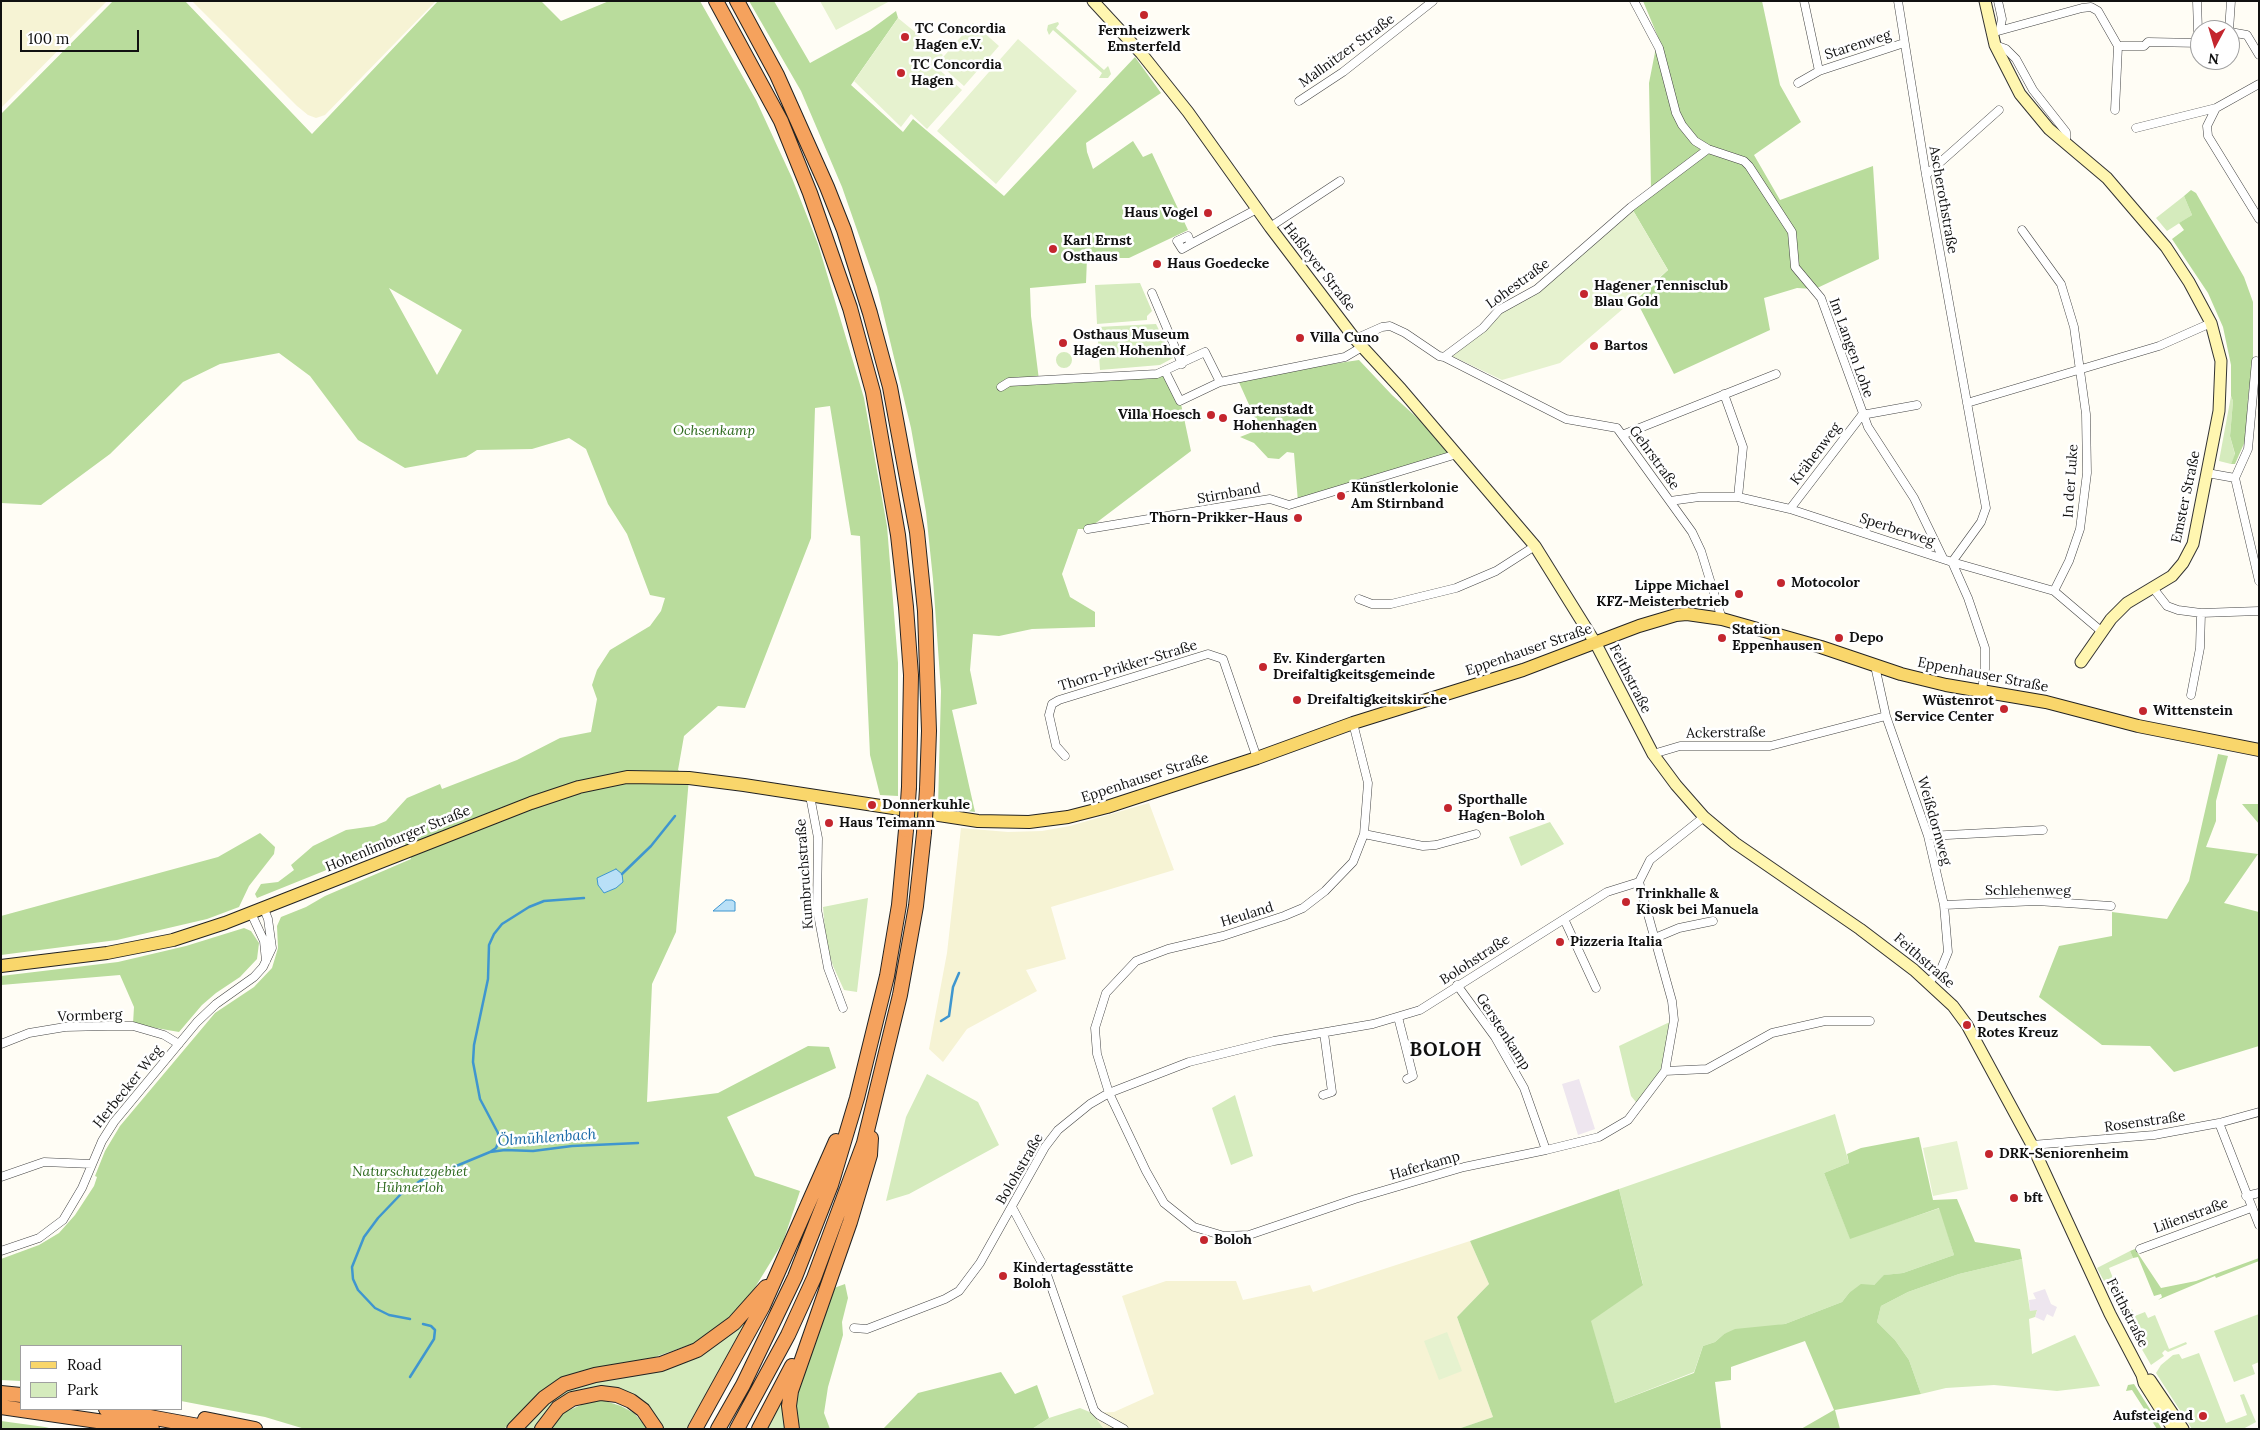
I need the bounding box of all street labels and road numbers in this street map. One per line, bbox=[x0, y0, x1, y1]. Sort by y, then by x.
street label: Mallnitzer Straße bbox=[1296, 11, 1398, 91]
street label: Starenweg bbox=[1823, 26, 1893, 64]
street label: Ascherothstraße bbox=[1925, 145, 1961, 255]
street label: Haßleyer Straße bbox=[1279, 220, 1359, 314]
street label: Lohestraße bbox=[1483, 255, 1553, 313]
street label: Im Langen Lohe bbox=[1825, 296, 1877, 400]
street label: Krähenweg bbox=[1787, 420, 1845, 488]
street label: Gehrstraße bbox=[1625, 423, 1683, 493]
street label: In der Luke bbox=[2060, 444, 2082, 518]
street label: Emster Straße bbox=[2168, 449, 2204, 545]
street label: Stirnband bbox=[1196, 480, 1262, 508]
street label: Sperberweg bbox=[1857, 510, 1937, 550]
street label: Eppenhauser Straße bbox=[1464, 620, 1594, 680]
street label: Thorn-Prikker-Straße bbox=[1057, 637, 1199, 695]
street label: Feithstraße bbox=[1605, 642, 1655, 716]
street label: Eppenhauser Straße bbox=[1916, 654, 2050, 696]
street label: Ackerstraße bbox=[1686, 724, 1766, 742]
street label: Eppenhauser Straße bbox=[1079, 750, 1211, 806]
street label: Weißdornweg bbox=[1913, 775, 1955, 867]
street label: Hohenlimburger Straße bbox=[323, 802, 473, 876]
street label: Kumbruchstraße bbox=[793, 818, 817, 930]
street label: Schlehenweg bbox=[1985, 883, 2071, 899]
street label: Heuland bbox=[1219, 899, 1275, 931]
street label: Feithstraße bbox=[1890, 930, 1958, 992]
street label: Bolohstraße bbox=[1437, 931, 1513, 989]
street label: Gerstenkamp bbox=[1472, 991, 1534, 1073]
street label: Vormberg bbox=[57, 1006, 123, 1026]
street label: Herbecker Weg bbox=[90, 1043, 166, 1131]
street label: Rosenstraße bbox=[2103, 1108, 2187, 1136]
street label: Bolohstraße bbox=[993, 1130, 1047, 1208]
street label: Haferkamp bbox=[1388, 1148, 1462, 1184]
street label: Lilienstraße bbox=[2151, 1195, 2231, 1237]
street label: Feithstraße bbox=[2102, 1276, 2152, 1350]

